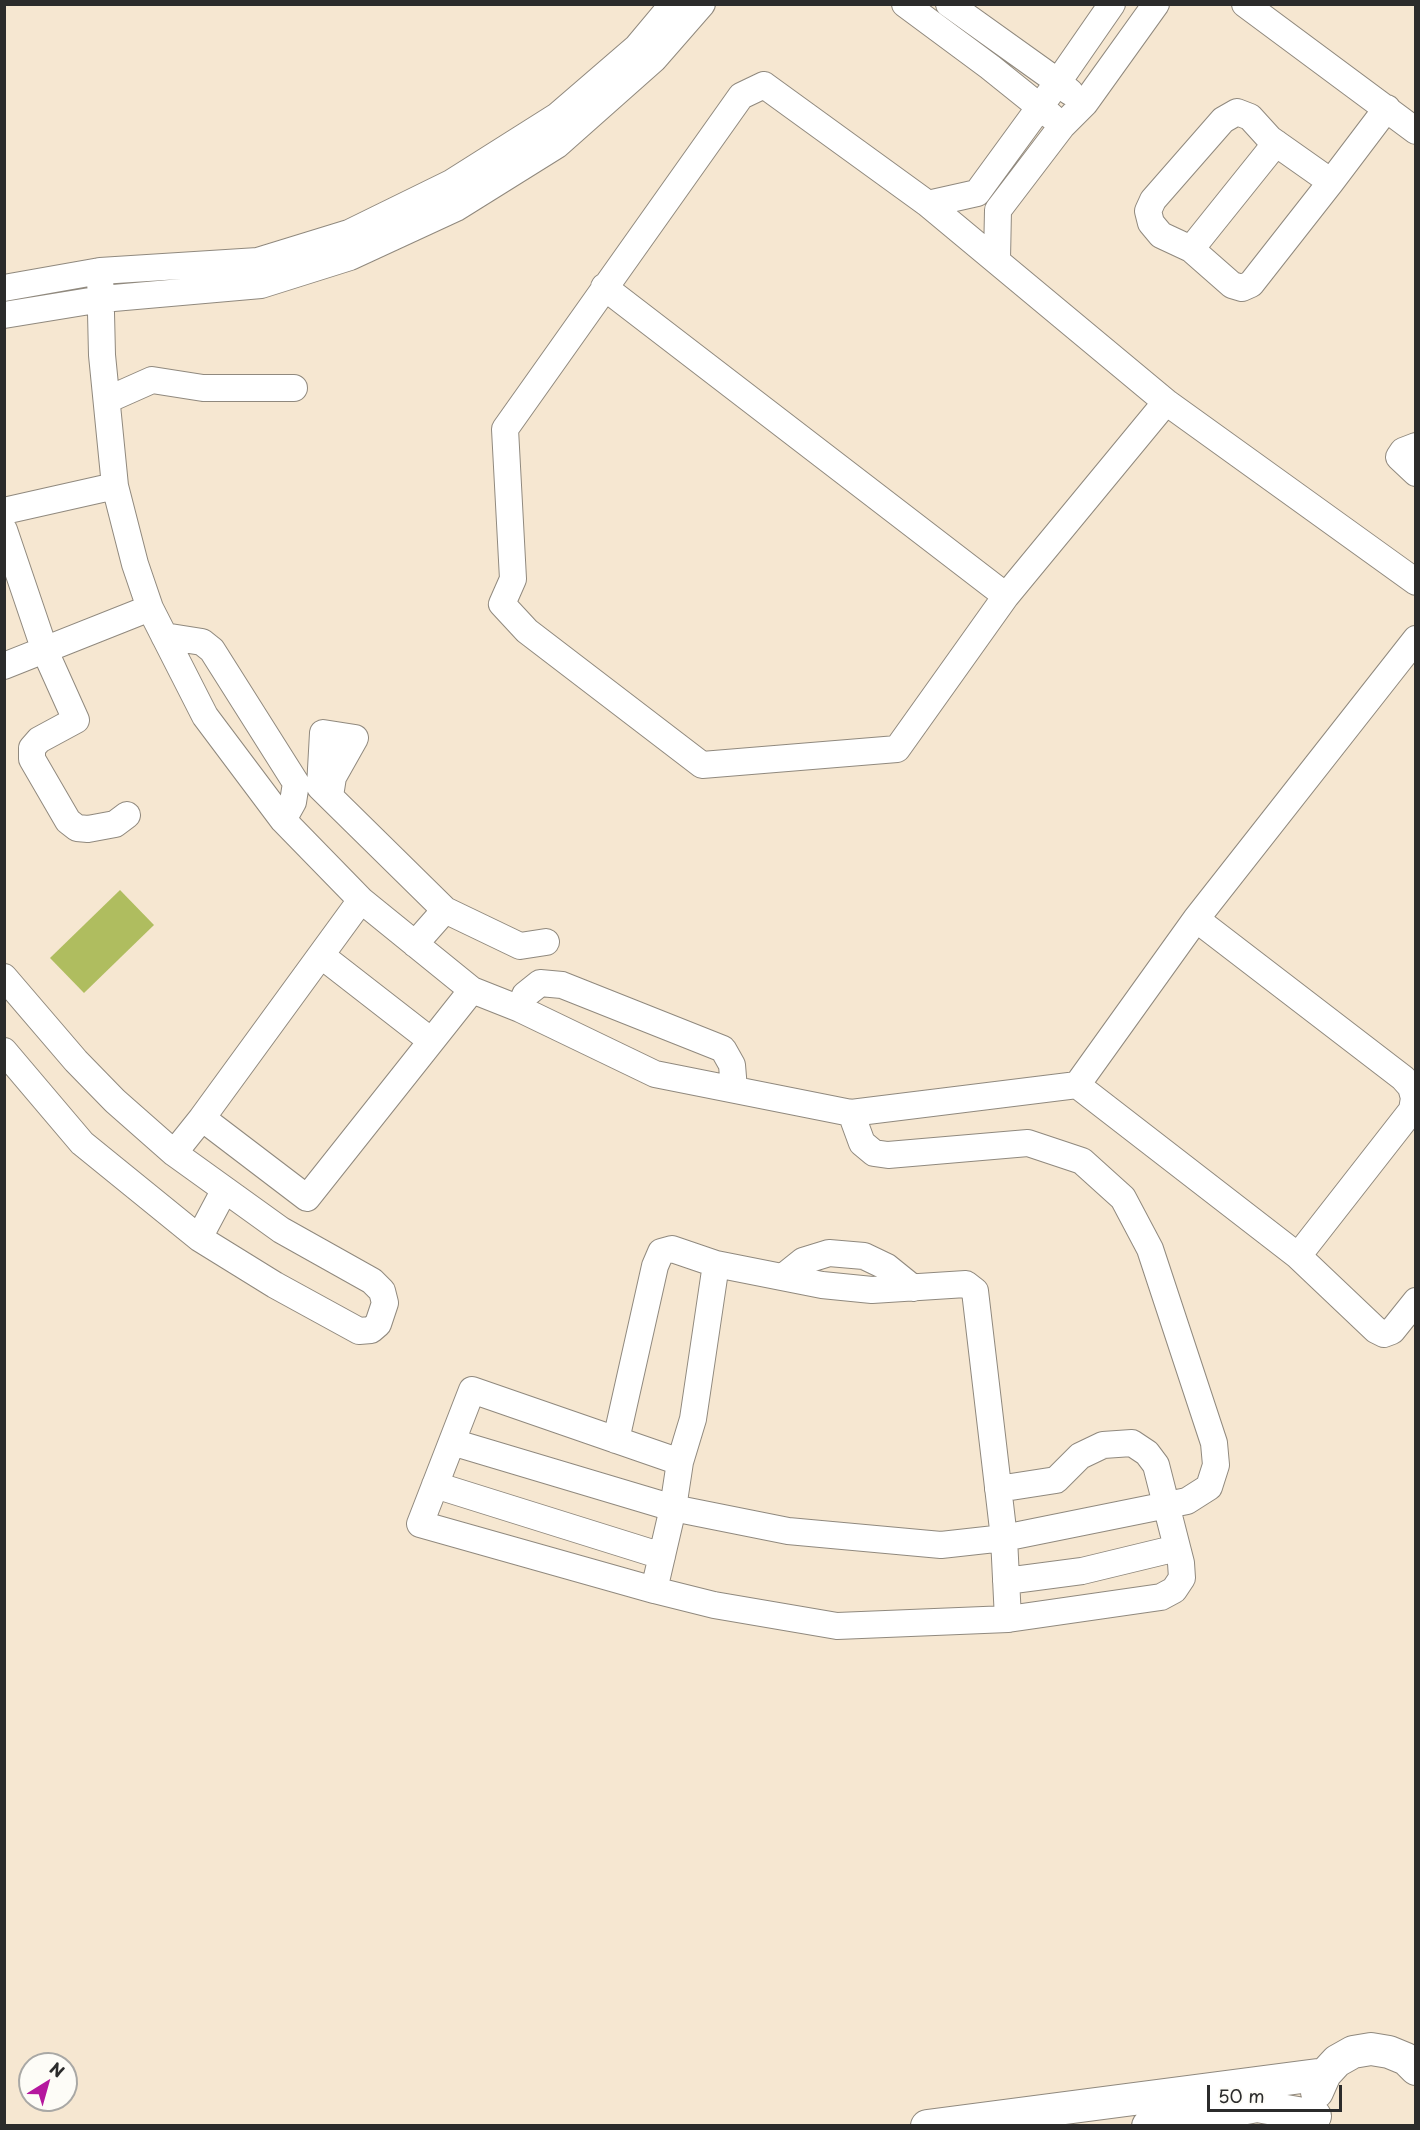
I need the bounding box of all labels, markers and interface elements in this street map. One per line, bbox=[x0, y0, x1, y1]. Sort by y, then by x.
north arrow bbox=[18, 2052, 78, 2112]
text: N bbox=[45, 2056, 70, 2083]
scale bar bbox=[1210, 2073, 1345, 2111]
text: 50 m bbox=[1218, 2082, 1265, 2109]

